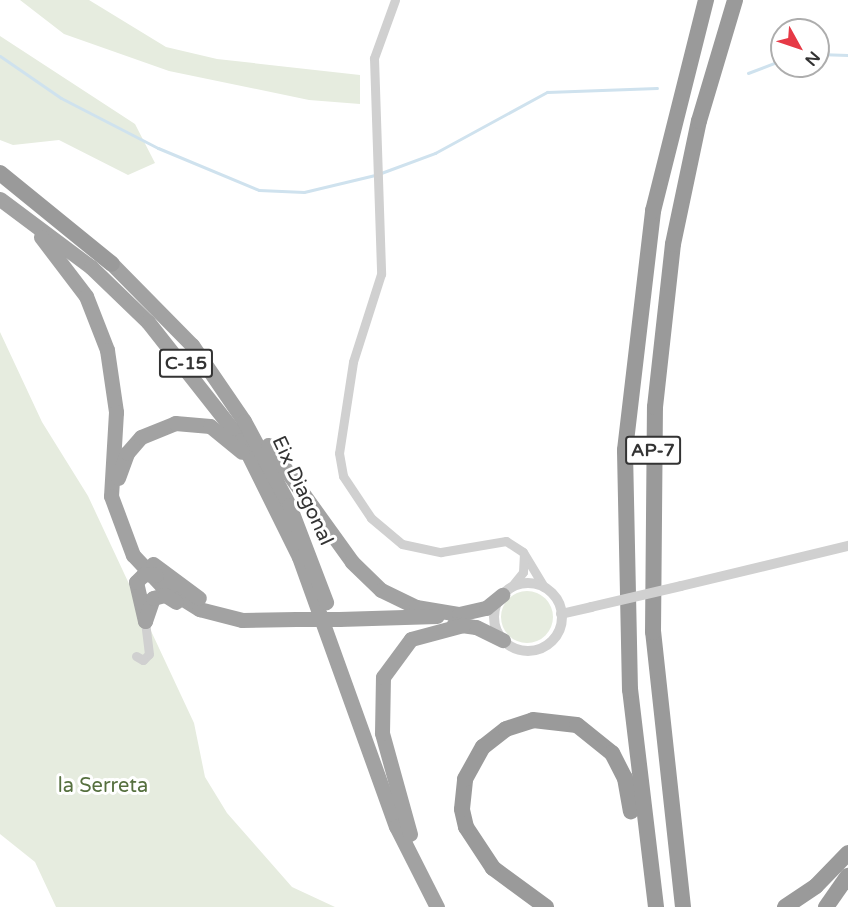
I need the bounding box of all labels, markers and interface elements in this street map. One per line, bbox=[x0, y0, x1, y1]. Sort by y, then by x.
north arrow bbox=[770, 18, 830, 78]
text: N bbox=[800, 47, 824, 70]
road number: C-15 bbox=[158, 348, 214, 378]
street label: Eix Diagonal bbox=[266, 432, 338, 550]
road number: AP-7 bbox=[624, 435, 682, 465]
park label: la Serreta bbox=[58, 774, 148, 798]

